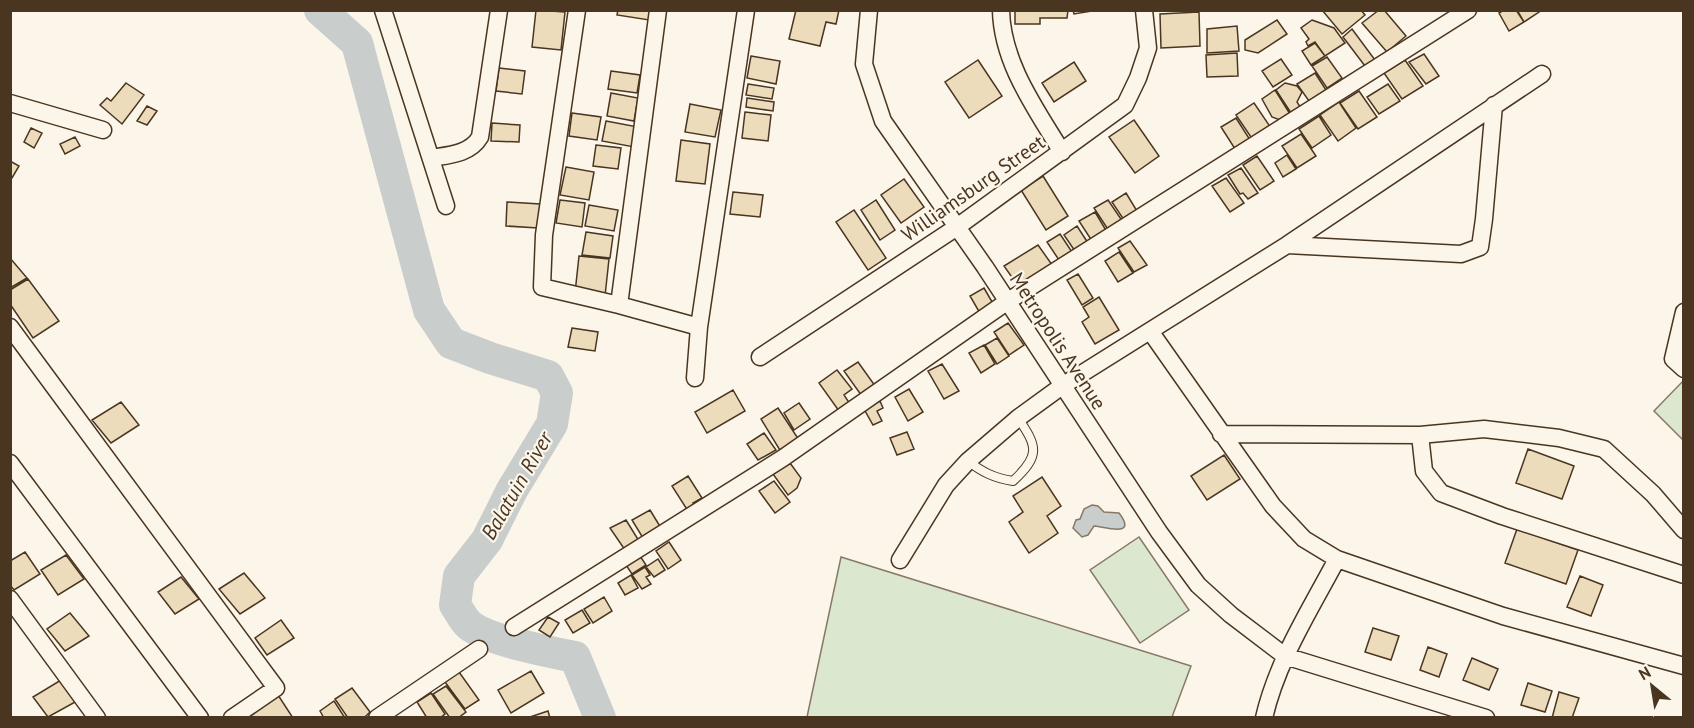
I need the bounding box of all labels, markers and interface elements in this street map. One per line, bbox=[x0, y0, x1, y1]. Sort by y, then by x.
street label: Williamsburg Street bbox=[896, 129, 1050, 247]
street label: Metropolis Avenue bbox=[1004, 267, 1112, 415]
water label: Balatuin River bbox=[475, 425, 559, 544]
north arrow bbox=[1622, 656, 1682, 716]
text: N bbox=[1635, 662, 1654, 684]

